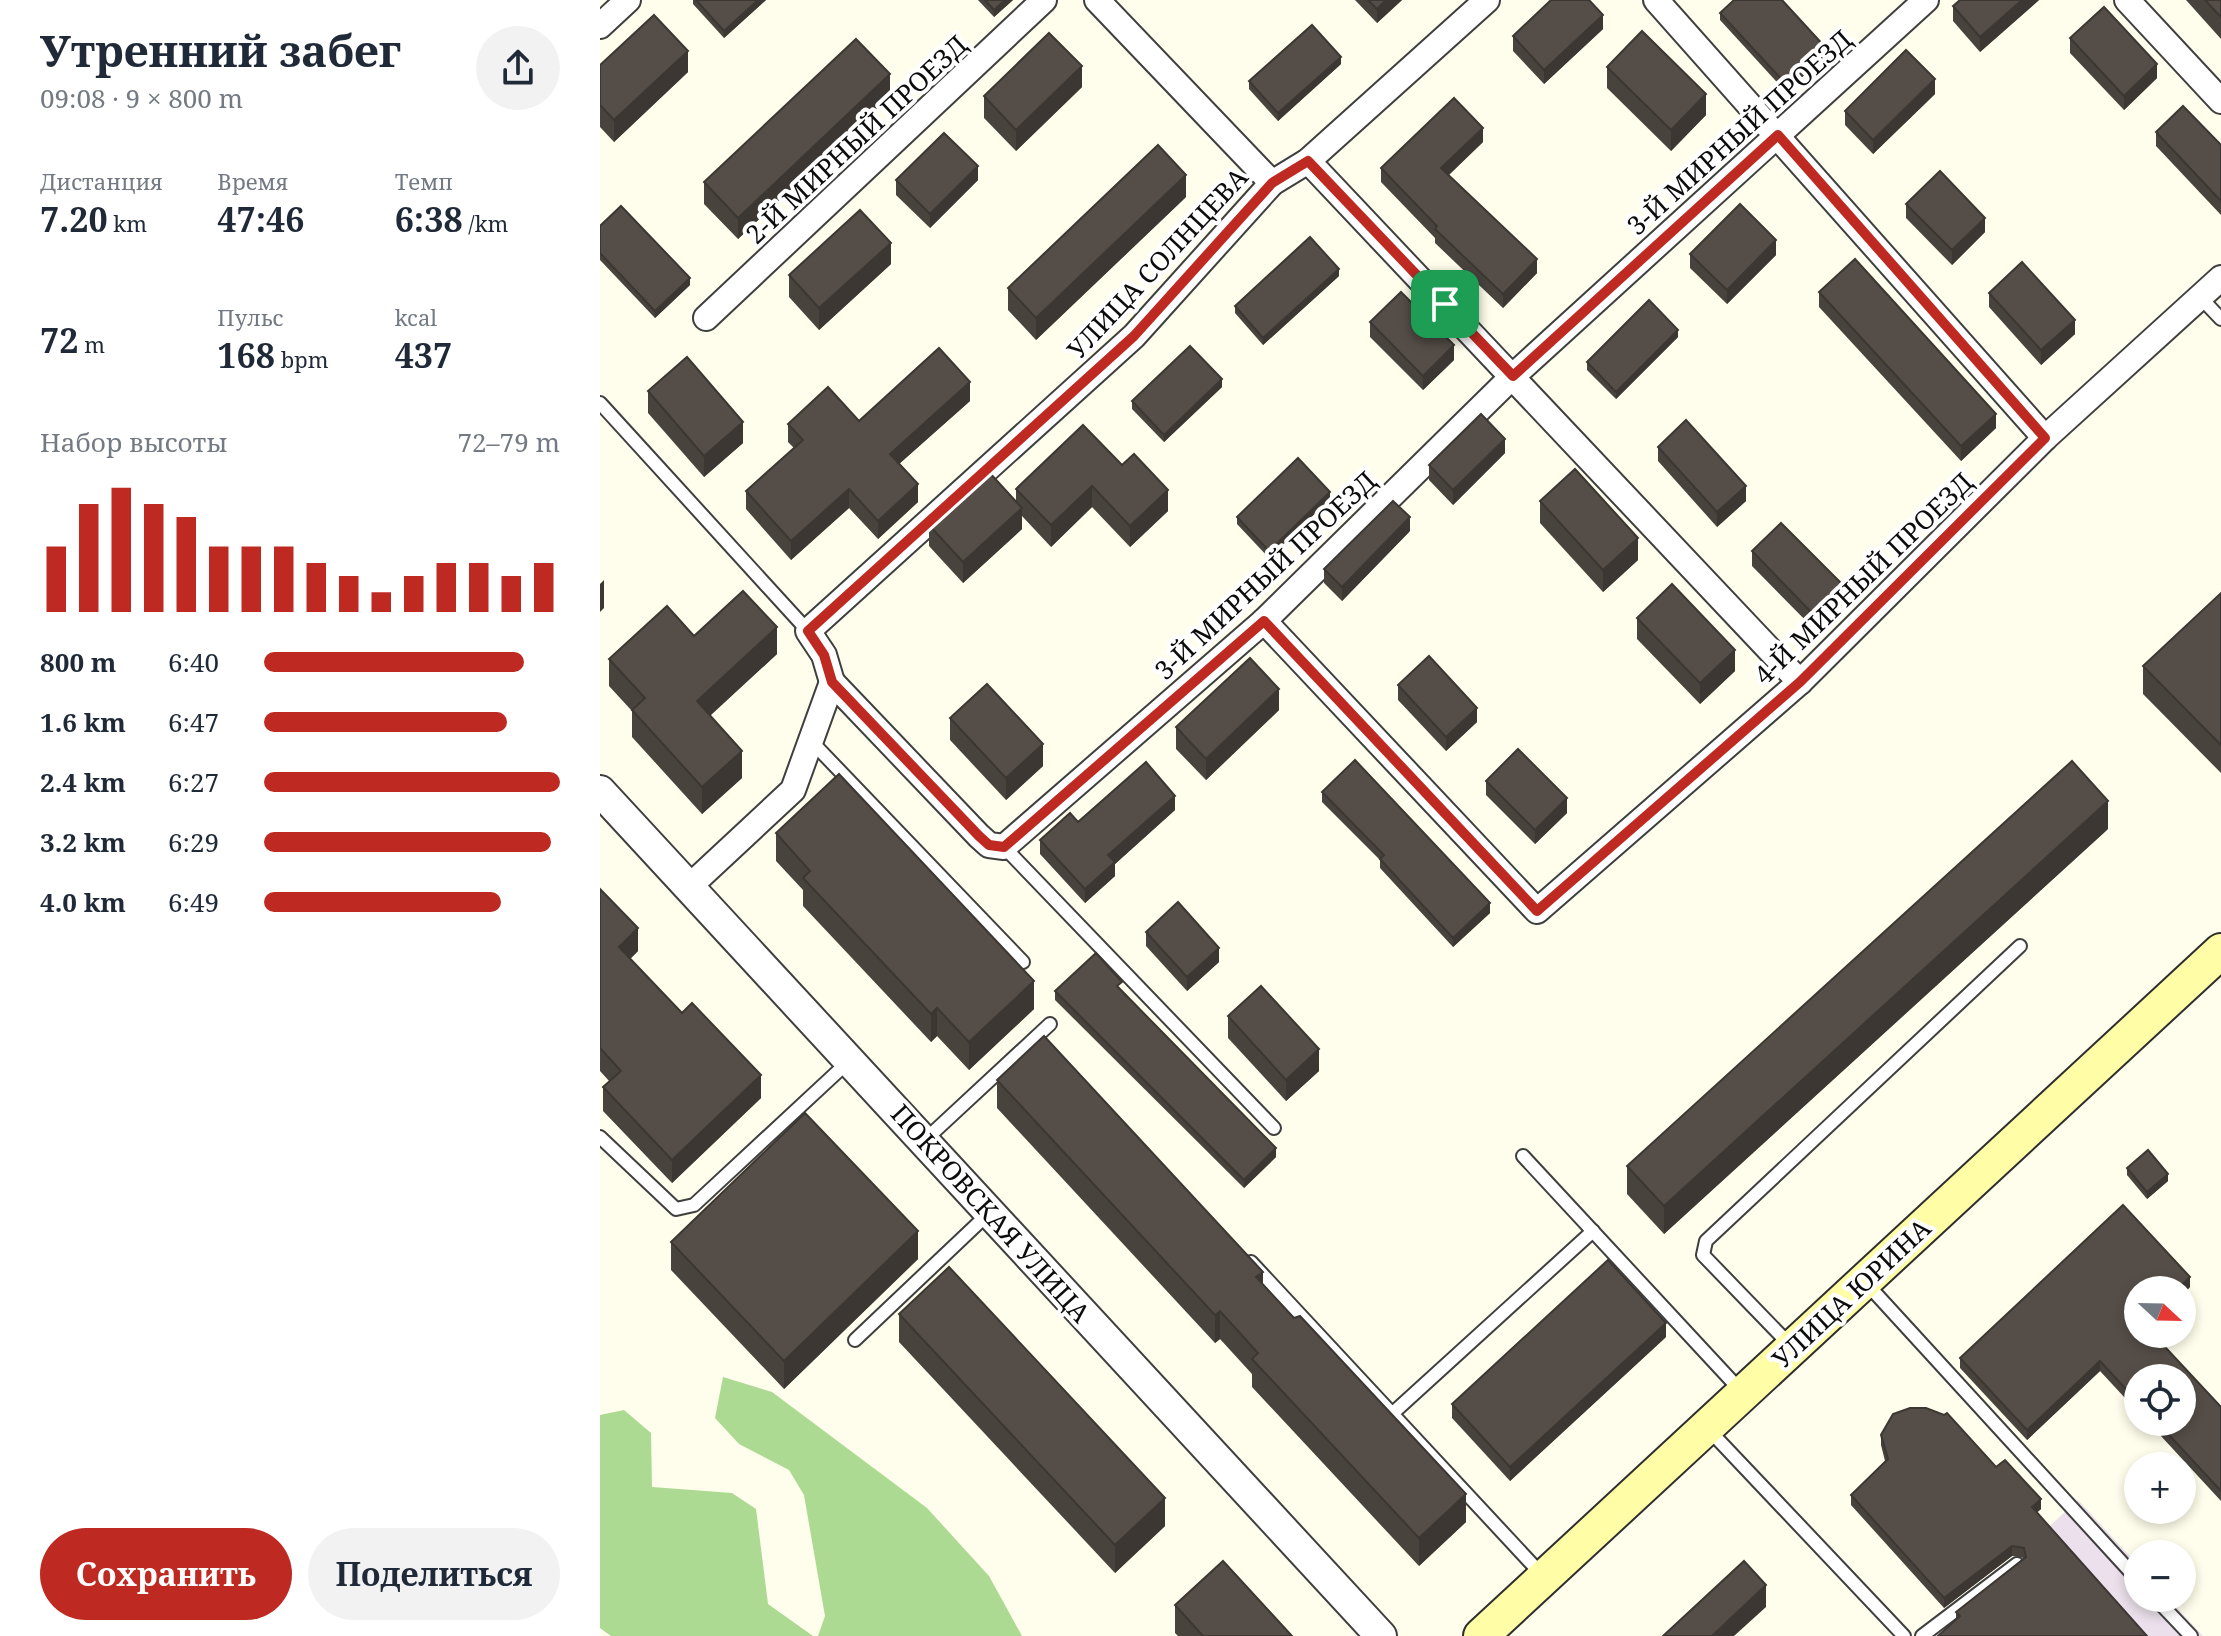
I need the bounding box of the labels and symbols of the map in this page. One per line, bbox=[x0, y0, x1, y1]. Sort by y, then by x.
street label: 3-Й МИРНЫЙ ПРОЕЗД bbox=[1619, 21, 1859, 243]
street label: 2-Й МИРНЫЙ ПРОЕЗД bbox=[737, 27, 975, 251]
street label: УЛИЦА СОЛНЦЕВА bbox=[1059, 159, 1256, 367]
pin bbox=[1411, 270, 1479, 338]
street label: 3-Й МИРНЫЙ ПРОЕЗД bbox=[1146, 463, 1384, 687]
street label: 4-Й МИРНЫЙ ПРОЕЗД bbox=[1746, 464, 1980, 692]
street label: ПОКРОВСКАЯ УЛИЦА bbox=[883, 1096, 1099, 1330]
street label: УЛИЦА ЮРИНА bbox=[1764, 1210, 1939, 1376]
north arrow bbox=[2124, 1276, 2196, 1348]

